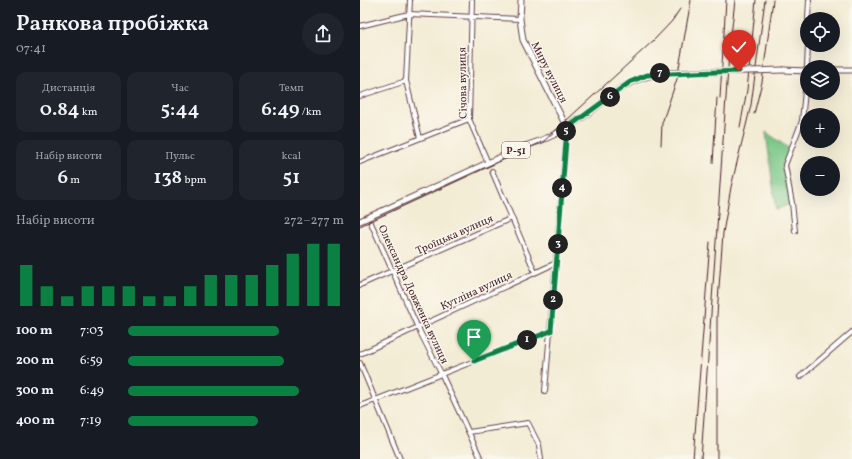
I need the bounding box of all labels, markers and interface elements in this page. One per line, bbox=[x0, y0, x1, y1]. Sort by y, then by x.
text: Ранкова пробіжка bbox=[16, 9, 209, 40]
map controls bbox=[800, 12, 840, 196]
button: locate bbox=[800, 12, 840, 52]
button: share bbox=[302, 13, 344, 55]
pin bbox=[722, 30, 756, 71]
icon: check bbox=[728, 36, 750, 58]
street label: Миру вулиця bbox=[527, 39, 571, 106]
text: 07:41 bbox=[16, 40, 46, 58]
street label: Січова вулиця bbox=[455, 47, 472, 119]
button: layers bbox=[800, 60, 840, 100]
pin: 7 bbox=[650, 63, 670, 83]
text: 7 bbox=[657, 65, 663, 80]
text: Дистанція bbox=[42, 81, 95, 96]
text: Час bbox=[171, 81, 189, 96]
text: Темп bbox=[279, 81, 304, 96]
pin: 6 bbox=[600, 87, 620, 107]
text: 6 bbox=[607, 89, 613, 104]
text: 0.84 bbox=[40, 96, 80, 124]
text: 5:44 bbox=[160, 96, 200, 124]
text: 6:49 bbox=[261, 96, 299, 124]
text: km bbox=[80, 105, 97, 120]
text: /km bbox=[299, 105, 321, 120]
button: + bbox=[800, 108, 840, 148]
pin: 5 bbox=[556, 121, 576, 141]
text: 5 bbox=[563, 123, 569, 138]
road number: Р-51 bbox=[502, 142, 530, 158]
text: Набір висоти bbox=[35, 149, 102, 164]
text: Пульс bbox=[165, 149, 195, 164]
text: kcal bbox=[282, 149, 301, 164]
button: − bbox=[800, 156, 840, 196]
text: 6 bbox=[57, 164, 68, 192]
text: 138 bbox=[153, 164, 182, 192]
text: 51 bbox=[283, 164, 300, 192]
text: m bbox=[68, 173, 80, 188]
text: bpm bbox=[182, 173, 207, 188]
pin: 4 bbox=[552, 178, 572, 198]
text: 4 bbox=[559, 180, 565, 195]
street label: Троїцька вулиця bbox=[414, 211, 496, 259]
text: Набір висоти bbox=[16, 212, 95, 230]
text: 272–277 m bbox=[284, 212, 344, 230]
street label: Олександра Довженка вулиця bbox=[374, 223, 452, 367]
pin: 3 bbox=[548, 234, 568, 254]
text: 3 bbox=[555, 236, 561, 251]
street label: Кутліна вулиця bbox=[438, 268, 515, 315]
pin: 2 bbox=[543, 290, 563, 310]
text: 2 bbox=[550, 292, 556, 307]
pin bbox=[457, 320, 491, 361]
text: 100 m bbox=[16, 322, 53, 340]
text: 7:03 bbox=[80, 322, 104, 340]
icon: arrive bbox=[463, 326, 485, 348]
pin: 1 bbox=[517, 330, 537, 350]
text: 1 bbox=[525, 332, 529, 347]
text: 200 m bbox=[16, 352, 54, 370]
text: 6:59 bbox=[80, 352, 102, 370]
text: 300 m bbox=[16, 382, 54, 400]
text: 6:49 bbox=[80, 382, 104, 400]
text: 400 m bbox=[16, 412, 55, 430]
text: 7:19 bbox=[80, 412, 101, 430]

